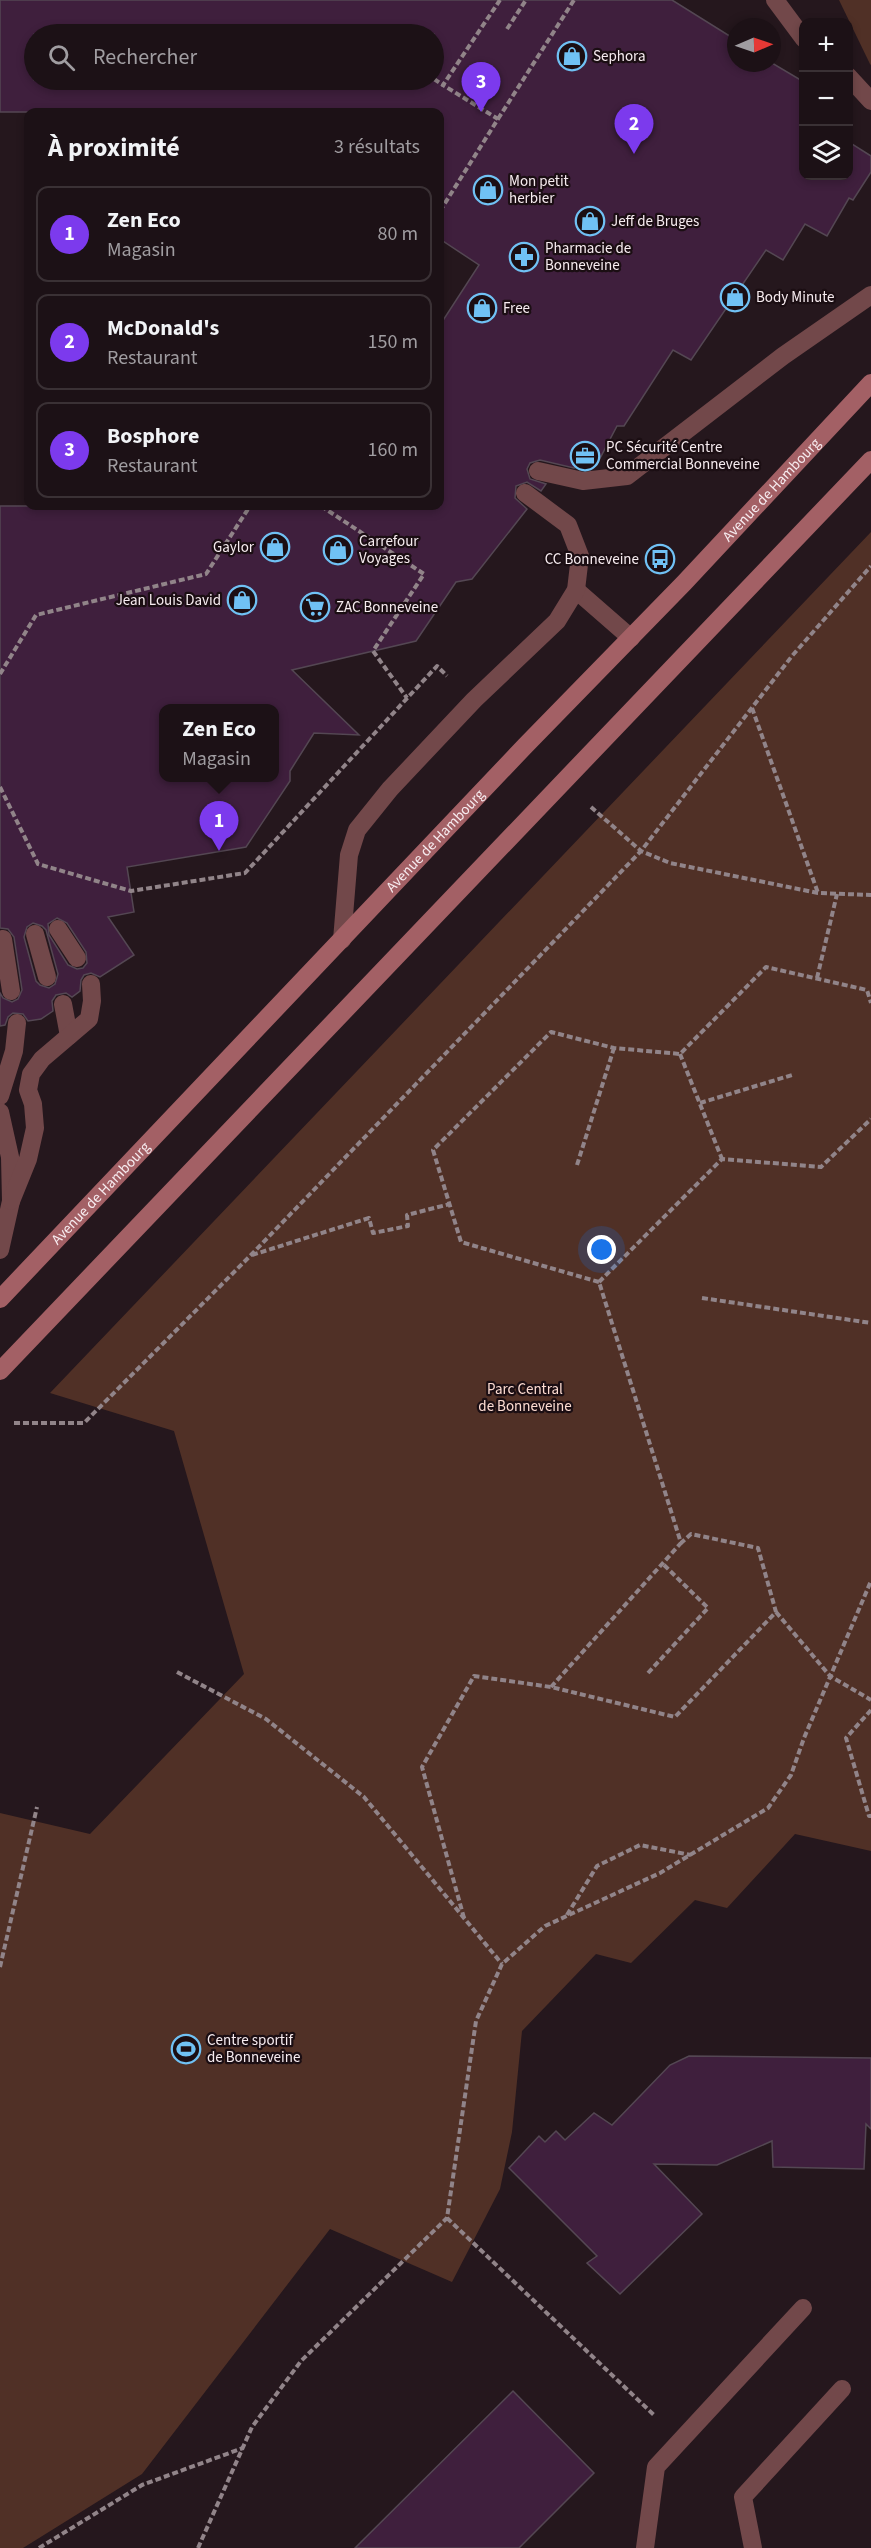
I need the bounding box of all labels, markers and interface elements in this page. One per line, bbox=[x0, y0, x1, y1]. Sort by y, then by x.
north arrow bbox=[727, 18, 781, 72]
map controls bbox=[799, 18, 853, 180]
button: + bbox=[799, 18, 853, 72]
search box bbox=[24, 24, 444, 90]
shop icon: Sephora bbox=[556, 40, 588, 72]
icon: search bbox=[45, 41, 78, 74]
text: Rechercher bbox=[93, 41, 197, 73]
place label: Sephora bbox=[593, 46, 645, 67]
pin: 3 bbox=[462, 63, 500, 112]
button: − bbox=[799, 72, 853, 126]
pin: 2 bbox=[614, 104, 654, 154]
button: layers bbox=[799, 126, 853, 180]
text: À proximité bbox=[48, 129, 180, 166]
text: 3 résultats bbox=[334, 133, 420, 161]
place label: Mon petit herbier bbox=[509, 171, 569, 209]
shop icon: Mon petit herbier bbox=[472, 174, 504, 206]
text: Zen Eco bbox=[107, 204, 181, 236]
shop icon: Jeff de Bruges bbox=[574, 205, 606, 237]
place label: Jeff de Bruges bbox=[611, 211, 699, 232]
text: 1 bbox=[64, 220, 75, 248]
text: 80 m bbox=[378, 220, 418, 248]
text: Magasin bbox=[107, 236, 176, 264]
place label: Pharmacie de Bonneveine bbox=[545, 238, 631, 276]
pharmacy icon: Pharmacie de Bonneveine bbox=[508, 241, 540, 273]
shop icon: Body Minute bbox=[719, 281, 751, 313]
place label: Body Minute bbox=[756, 287, 835, 308]
shop icon: Free bbox=[466, 292, 498, 324]
place label: Free bbox=[503, 298, 530, 319]
text: McDonald's bbox=[107, 312, 219, 344]
text: 2 bbox=[64, 328, 75, 356]
text: 150 m bbox=[368, 328, 418, 356]
text: Restaurant bbox=[107, 344, 198, 372]
text: Bosphore bbox=[107, 420, 199, 452]
street label: Avenue de Hambourg bbox=[718, 433, 826, 547]
text: 3 bbox=[64, 436, 75, 464]
text: 160 m bbox=[368, 436, 418, 464]
place label: PC Sécurité Centre Commercial Bonneveine bbox=[606, 437, 760, 475]
office icon: PC Sécurité Centre Commercial Bonneveine bbox=[569, 440, 601, 472]
text: Restaurant bbox=[107, 452, 198, 480]
shop icon: Gaylor bbox=[259, 531, 291, 563]
place label: Carrefour Voyages bbox=[359, 531, 419, 569]
shop icon: Carrefour Voyages bbox=[322, 534, 354, 566]
place label: Gaylor bbox=[213, 537, 255, 558]
bus stop icon: CC Bonneveine bbox=[644, 543, 676, 575]
place label: CC Bonneveine bbox=[545, 549, 639, 570]
shop icon: Jean Louis David bbox=[226, 584, 258, 616]
place label: Jean Louis David bbox=[116, 590, 221, 611]
supermarket icon: ZAC Bonneveine bbox=[299, 591, 331, 623]
place label: ZAC Bonneveine bbox=[336, 597, 438, 618]
popup bbox=[159, 704, 279, 782]
text: Zen Eco bbox=[182, 713, 256, 745]
text: Magasin bbox=[182, 745, 251, 773]
street label: Avenue de Hambourg bbox=[381, 784, 490, 897]
pin: 1 bbox=[200, 802, 238, 851]
street label: Avenue de Hambourg bbox=[47, 1137, 155, 1250]
your location bbox=[587, 1235, 616, 1264]
park label: Parc Central de Bonneveine bbox=[478, 1379, 572, 1417]
place label: Centre sportif de Bonneveine bbox=[207, 2030, 300, 2068]
sports icon: Centre sportif de Bonneveine bbox=[170, 2033, 202, 2065]

